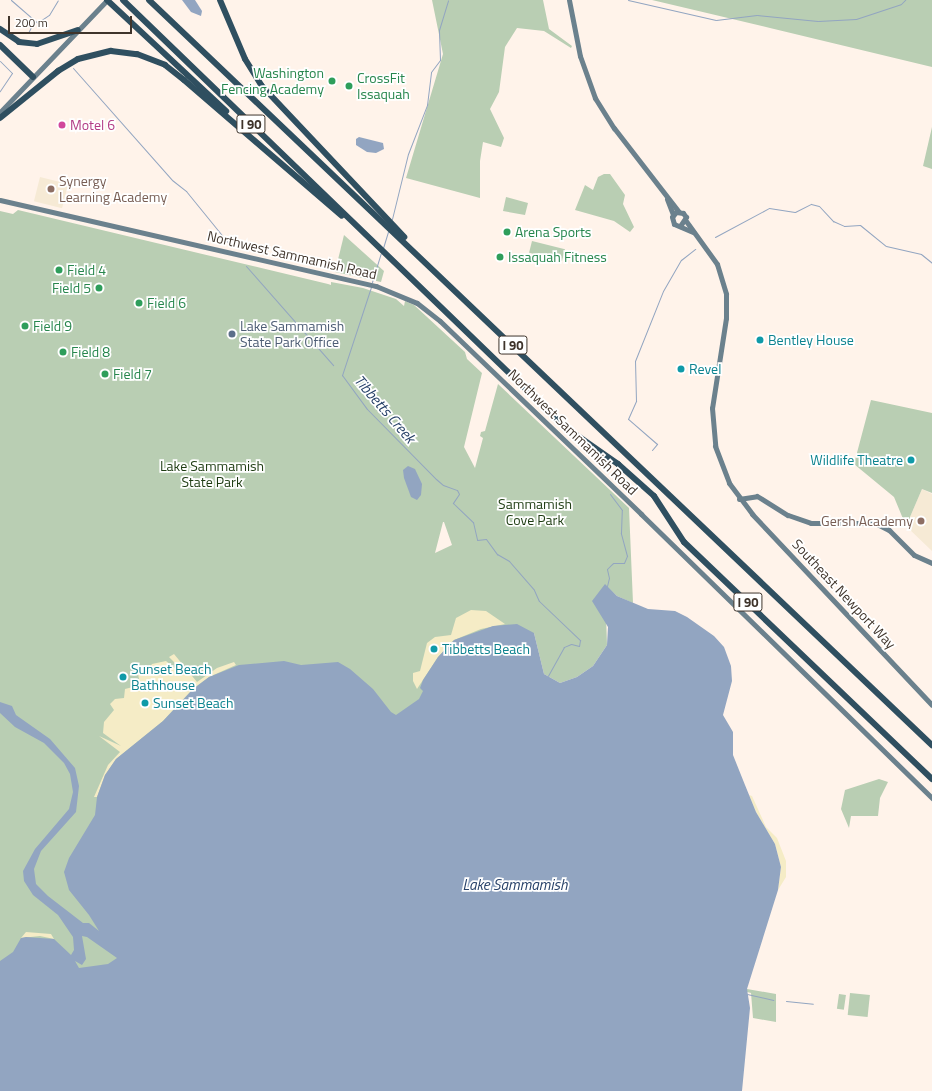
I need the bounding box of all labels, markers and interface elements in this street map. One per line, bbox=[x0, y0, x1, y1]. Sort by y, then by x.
scale bar bbox=[10, 8, 134, 34]
text: 200 m bbox=[15, 13, 48, 32]
place label: Washington Fencing Academy bbox=[221, 65, 324, 98]
place label: CrossFit Issaquah bbox=[357, 70, 410, 102]
marker: Washington Fencing Academy bbox=[327, 76, 337, 86]
marker: CrossFit Issaquah bbox=[344, 81, 354, 91]
road number: I 90 bbox=[236, 113, 266, 135]
place label: Motel 6 bbox=[70, 117, 115, 133]
marker: Motel 6 bbox=[57, 120, 67, 130]
place label: Synergy Learning Academy bbox=[59, 173, 167, 206]
marker: Synergy Learning Academy bbox=[46, 184, 56, 194]
place label: Arena Sports bbox=[515, 224, 591, 240]
street label: Northwest Sammamish Road bbox=[206, 227, 378, 283]
marker: Arena Sports bbox=[502, 227, 512, 237]
place label: Issaquah Fitness bbox=[508, 249, 607, 265]
marker: Issaquah Fitness bbox=[495, 252, 505, 262]
place label: Field 4 bbox=[67, 262, 106, 278]
marker: Field 4 bbox=[54, 265, 64, 275]
place label: Field 5 bbox=[52, 280, 91, 296]
marker: Field 5 bbox=[94, 283, 104, 293]
place label: Field 6 bbox=[147, 295, 186, 311]
marker: Field 6 bbox=[134, 298, 144, 308]
place label: Field 9 bbox=[33, 318, 72, 334]
place label: Lake Sammamish State Park Office bbox=[240, 318, 344, 350]
marker: Field 9 bbox=[20, 321, 30, 331]
marker: Lake Sammamish State Park Office bbox=[227, 329, 237, 339]
place label: Bentley House bbox=[768, 332, 854, 348]
road number: I 90 bbox=[498, 334, 528, 356]
marker: Bentley House bbox=[755, 335, 765, 345]
place label: Field 8 bbox=[71, 344, 110, 360]
marker: Field 8 bbox=[58, 347, 68, 357]
place label: Revel bbox=[689, 361, 721, 377]
marker: Revel bbox=[676, 364, 686, 374]
place label: Field 7 bbox=[113, 366, 152, 382]
street label: Northwest Sammamish Road bbox=[505, 366, 641, 498]
marker: Field 7 bbox=[100, 369, 110, 379]
water label: Tibbetts Creek bbox=[351, 371, 419, 447]
place label: Wildlife Theatre bbox=[810, 452, 903, 468]
marker: Wildlife Theatre bbox=[906, 455, 916, 465]
park label: Lake Sammamish State Park bbox=[160, 458, 264, 490]
park label: Sammamish Cove Park bbox=[498, 496, 572, 528]
place label: Gersh Academy bbox=[821, 513, 913, 529]
marker: Gersh Academy bbox=[916, 516, 926, 526]
street label: Southeast Newport Way bbox=[789, 536, 899, 652]
road number: I 90 bbox=[733, 591, 763, 613]
place label: Tibbetts Beach bbox=[442, 641, 530, 657]
marker: Tibbetts Beach bbox=[429, 644, 439, 654]
place label: Sunset Beach Bathhouse bbox=[131, 661, 211, 694]
marker: Sunset Beach Bathhouse bbox=[118, 672, 128, 682]
place label: Sunset Beach bbox=[153, 695, 233, 711]
marker: Sunset Beach bbox=[140, 698, 150, 708]
water label: Lake Sammamish bbox=[463, 876, 567, 894]

